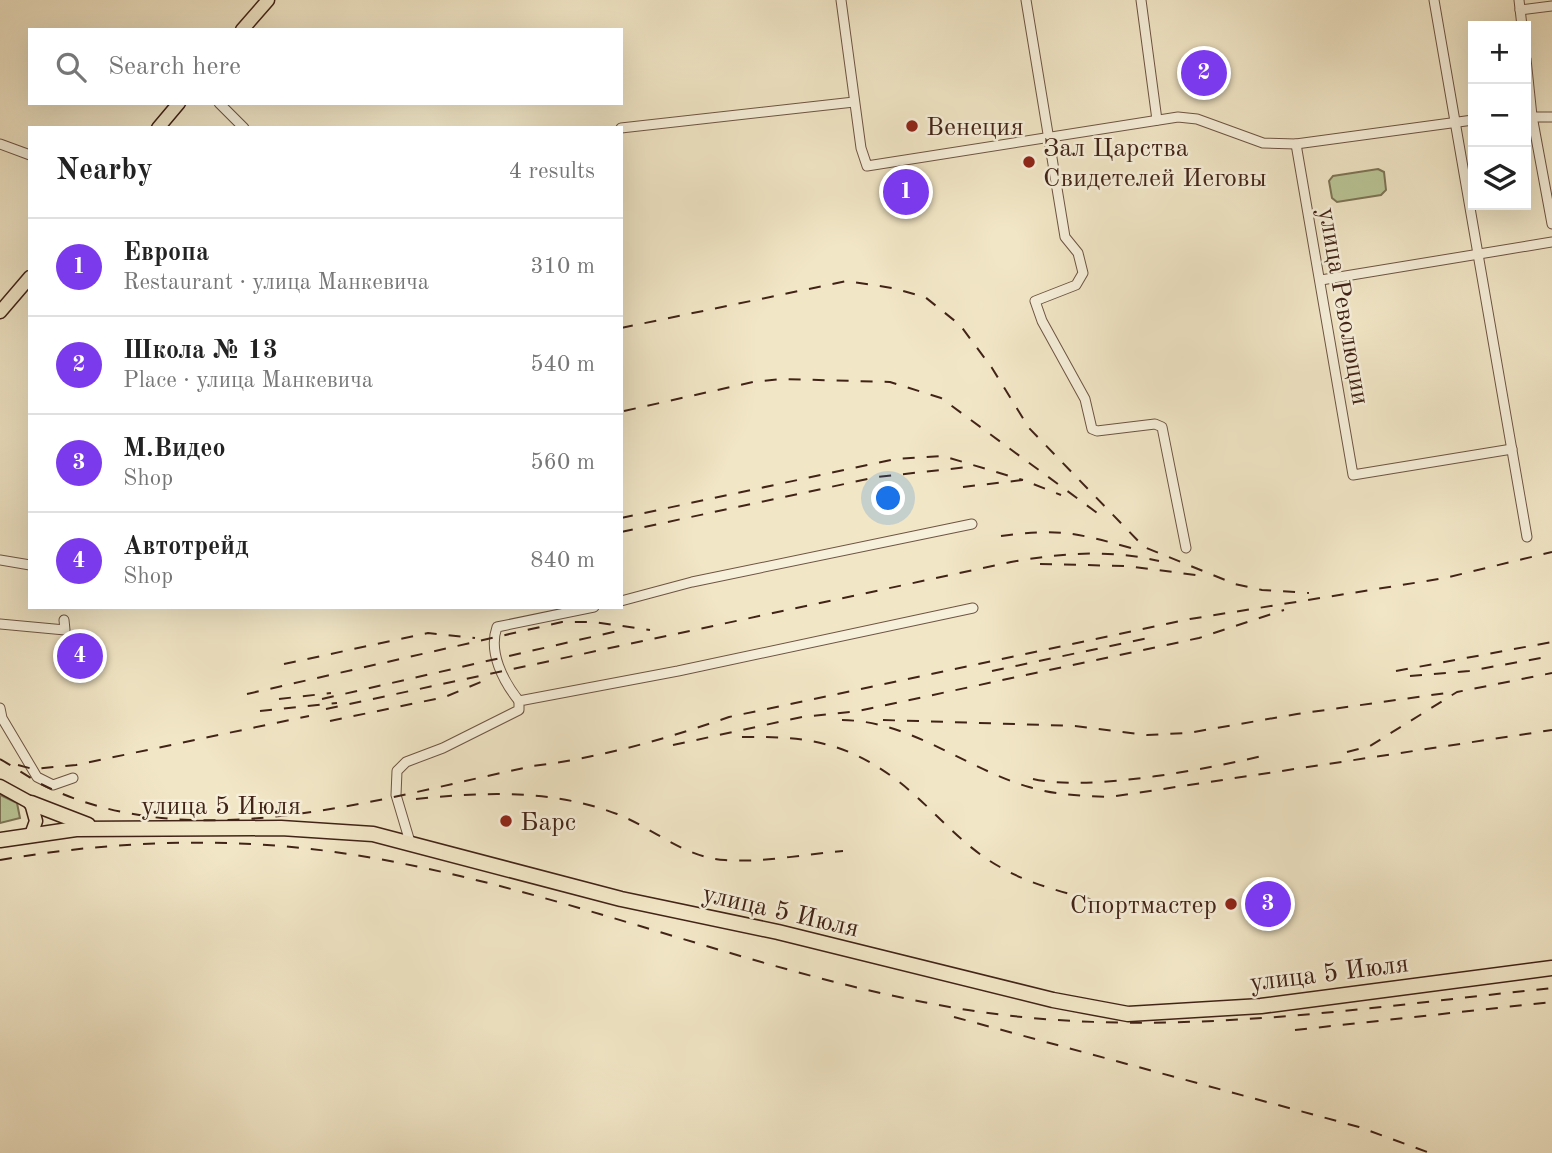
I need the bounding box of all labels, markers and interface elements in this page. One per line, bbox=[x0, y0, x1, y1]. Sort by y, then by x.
map controls bbox=[1468, 21, 1531, 210]
button: + bbox=[1468, 21, 1531, 84]
search box bbox=[28, 28, 623, 105]
pin: 2 bbox=[1181, 47, 1227, 99]
icon: search bbox=[52, 48, 90, 86]
text: Search here bbox=[108, 54, 241, 80]
button: − bbox=[1468, 84, 1531, 147]
place label: Венеция bbox=[926, 115, 1024, 141]
marker: Венеция bbox=[904, 118, 920, 134]
place label: Зал Царства Свидетелей Иеговы bbox=[1043, 136, 1267, 192]
button: layers bbox=[1468, 147, 1531, 210]
marker: Зал Царства Свидетелей Иеговы bbox=[1021, 154, 1037, 170]
text: Nearby bbox=[56, 156, 153, 186]
text: 4 results bbox=[509, 160, 595, 183]
pin: 1 bbox=[883, 166, 929, 218]
street label: улица Революции bbox=[1313, 206, 1373, 407]
text: Европа bbox=[123, 240, 209, 266]
text: 1 bbox=[72, 255, 86, 278]
text: 310 m bbox=[530, 255, 595, 278]
text: Restaurant · улица Манкевича bbox=[123, 271, 429, 294]
text: Школа № 13 bbox=[123, 338, 278, 364]
text: 2 bbox=[72, 353, 86, 376]
text: 540 m bbox=[530, 353, 595, 376]
text: Place · улица Манкевича bbox=[123, 369, 373, 392]
text: М.Видео bbox=[123, 436, 226, 462]
text: 3 bbox=[72, 451, 86, 474]
text: 560 m bbox=[530, 451, 595, 474]
text: Shop bbox=[123, 467, 173, 490]
your location bbox=[871, 481, 905, 515]
text: Автотрейд bbox=[123, 534, 249, 560]
text: 4 bbox=[72, 549, 86, 572]
text: 840 m bbox=[530, 549, 595, 572]
text: Shop bbox=[123, 565, 173, 588]
pin: 4 bbox=[57, 630, 103, 682]
street label: улица 5 Июля bbox=[141, 794, 301, 820]
place label: Барс bbox=[520, 810, 576, 836]
marker: Барс bbox=[498, 813, 514, 829]
pin: 3 bbox=[1245, 878, 1291, 930]
street label: улица 5 Июля bbox=[700, 881, 861, 943]
place label: Спортмастер bbox=[1070, 893, 1217, 919]
marker: Спортмастер bbox=[1223, 896, 1239, 912]
street label: улица 5 Июля bbox=[1248, 951, 1410, 997]

